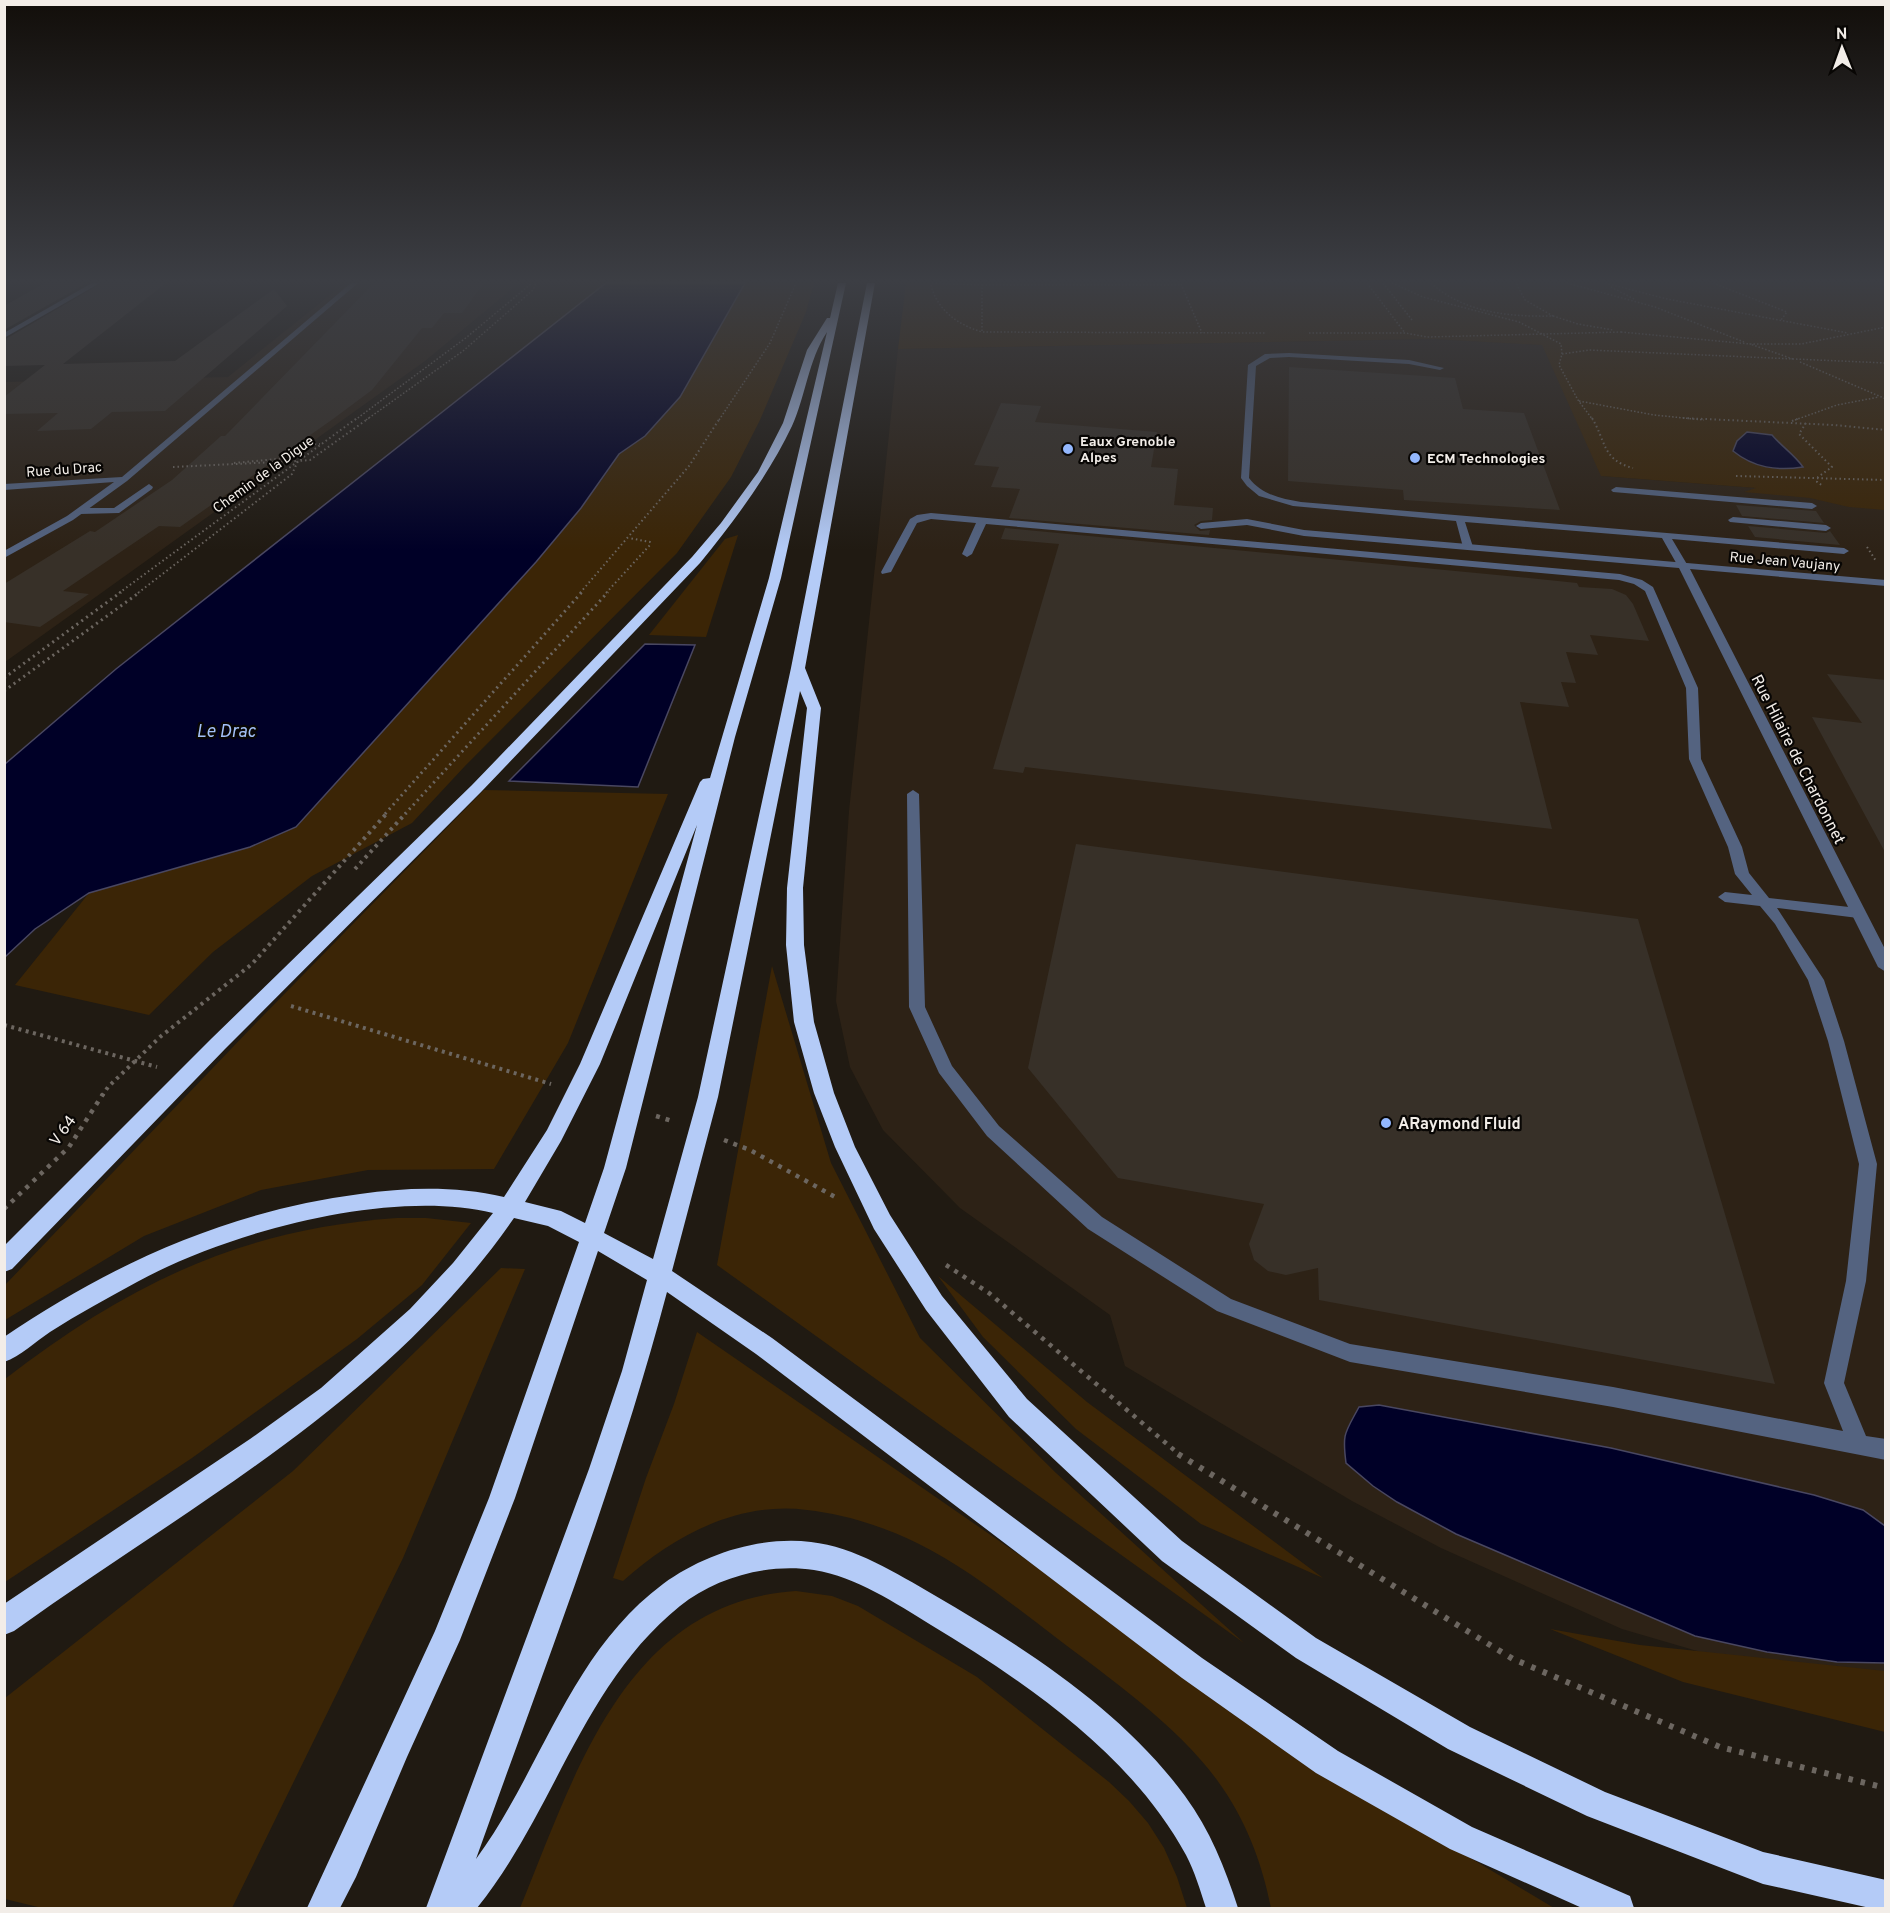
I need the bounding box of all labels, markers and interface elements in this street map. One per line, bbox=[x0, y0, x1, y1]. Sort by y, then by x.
north arrow bbox=[1812, 18, 1872, 78]
text: N bbox=[1836, 25, 1848, 45]
street label: Chemin de la Digue bbox=[210, 433, 318, 518]
place label: Eaux Grenoble Alpes bbox=[1080, 434, 1176, 467]
marker: Eaux Grenoble Alpes bbox=[1061, 442, 1075, 456]
marker: ECM Technologies bbox=[1408, 451, 1422, 465]
place label: ECM Technologies bbox=[1427, 451, 1545, 468]
street label: Rue du Drac bbox=[26, 459, 103, 482]
street label: Rue Jean Vaujany bbox=[1729, 549, 1841, 576]
street label: Rue Hilaire de Chardonnet bbox=[1746, 672, 1849, 848]
water label: Le Drac bbox=[196, 721, 256, 744]
street label: V 64 bbox=[46, 1112, 81, 1150]
place label: ARaymond Fluid bbox=[1398, 1115, 1521, 1135]
marker: ARaymond Fluid bbox=[1379, 1116, 1393, 1130]

